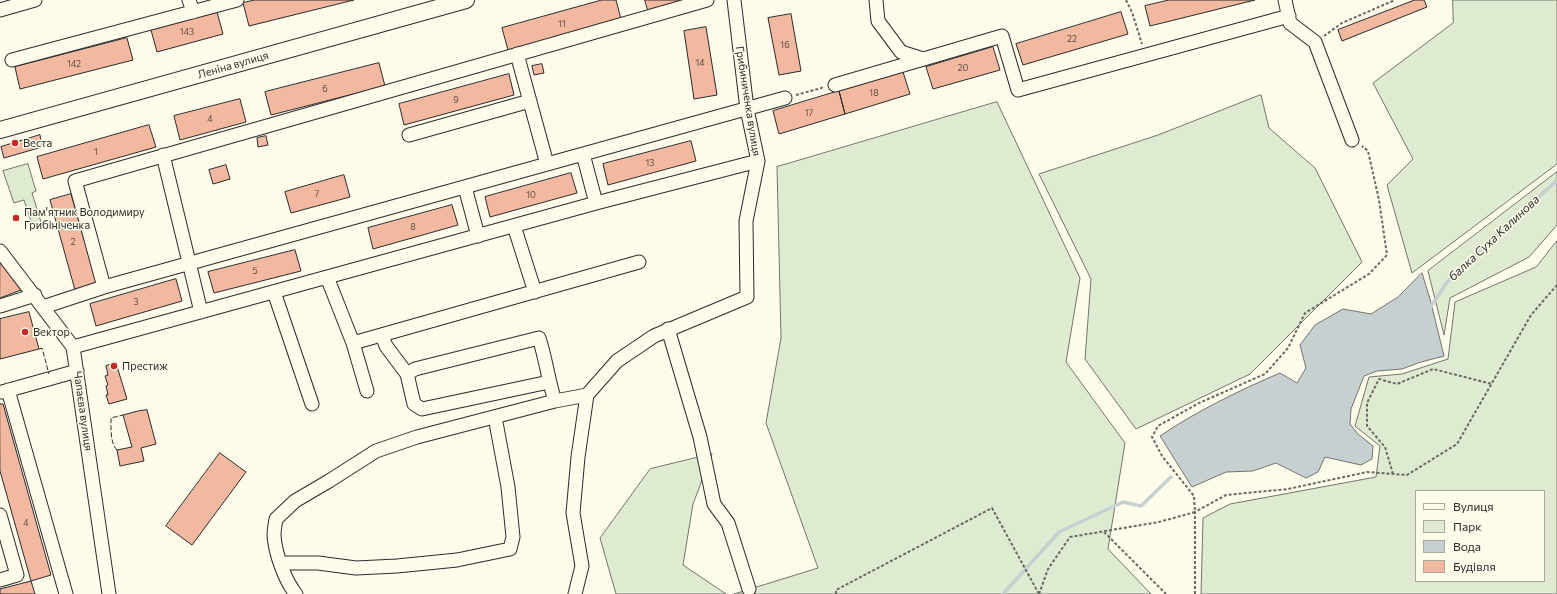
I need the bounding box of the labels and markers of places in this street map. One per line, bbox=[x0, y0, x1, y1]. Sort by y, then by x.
place label: Веста bbox=[23, 136, 52, 150]
marker: Веста bbox=[10, 138, 20, 148]
place label: Пам'ятник Володимиру Грибініченка bbox=[24, 205, 145, 231]
marker: Пам'ятник Володимиру Грибініченка bbox=[11, 213, 21, 223]
place label: Вектор bbox=[33, 325, 70, 339]
marker: Вектор bbox=[20, 327, 30, 337]
place label: Престиж bbox=[122, 359, 168, 373]
marker: Престиж bbox=[109, 361, 119, 371]

